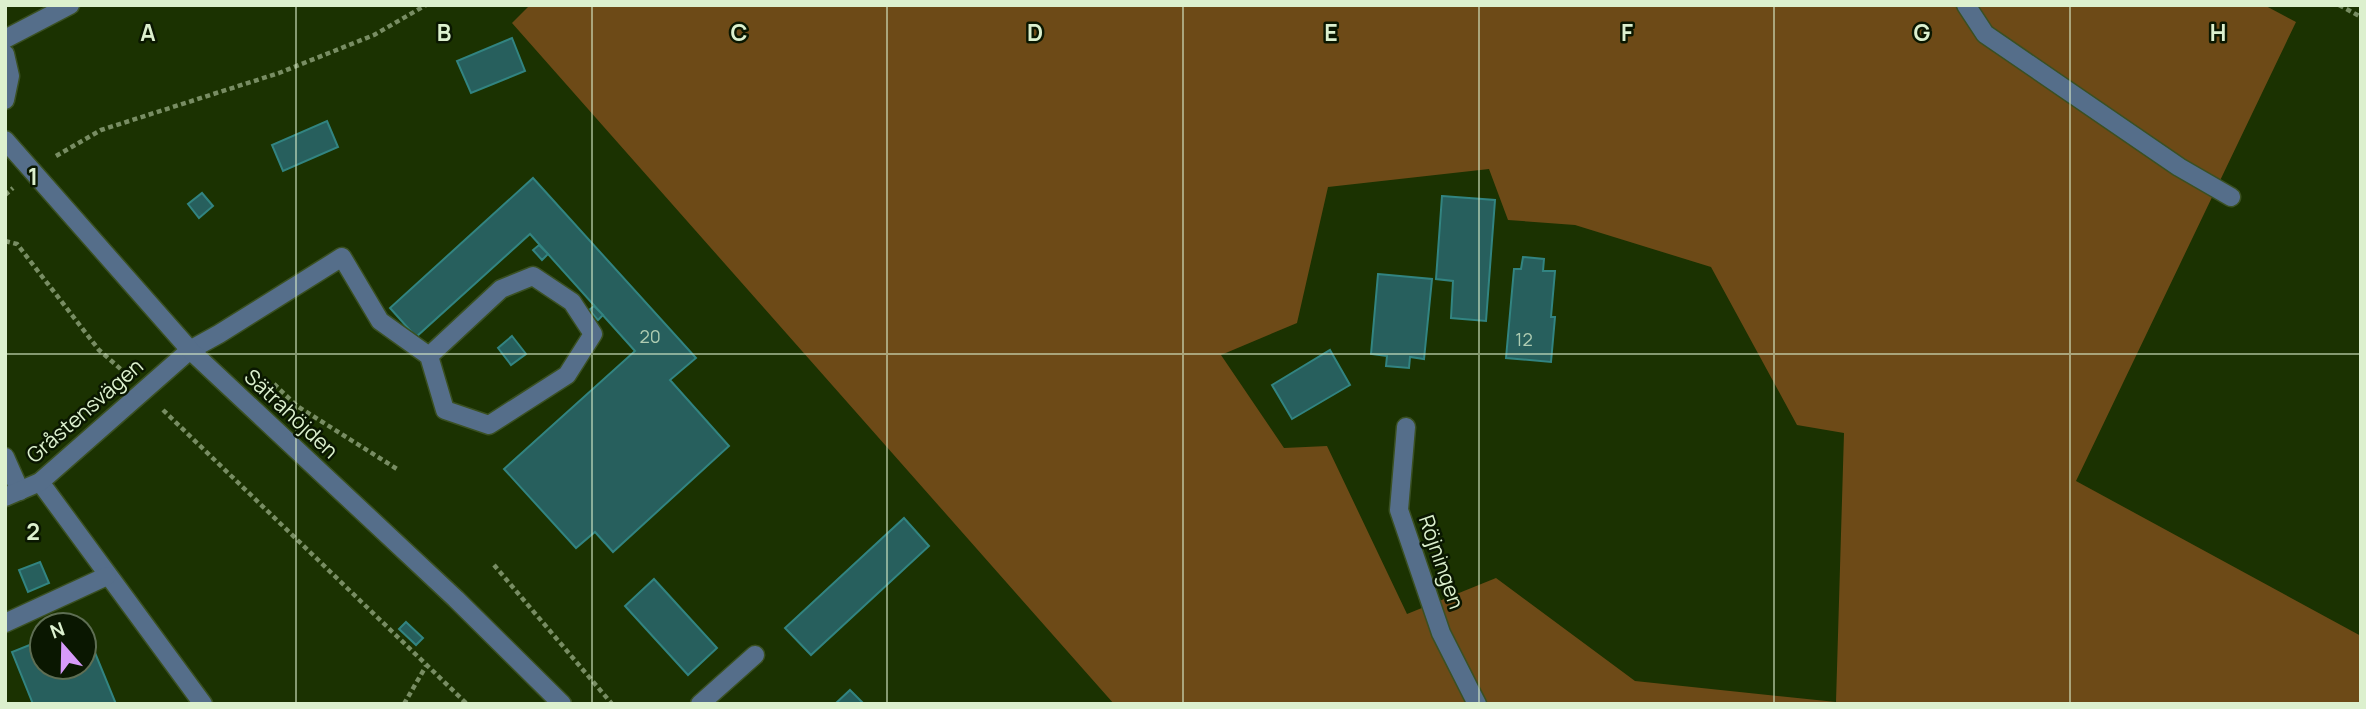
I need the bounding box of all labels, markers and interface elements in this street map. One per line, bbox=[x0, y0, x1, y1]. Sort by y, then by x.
text: A bbox=[140, 16, 156, 48]
text: B bbox=[437, 16, 451, 48]
text: C bbox=[731, 16, 748, 48]
text: D bbox=[1027, 16, 1043, 48]
text: E bbox=[1324, 16, 1338, 48]
text: F bbox=[1621, 16, 1633, 48]
text: G bbox=[1914, 16, 1931, 48]
text: H bbox=[2210, 16, 2226, 48]
text: 1 bbox=[28, 160, 38, 192]
house number: 20 bbox=[639, 324, 661, 348]
house number: 12 bbox=[1515, 327, 1533, 351]
street label: Gråstensvägen bbox=[20, 352, 149, 469]
street label: Sätrahöjden bbox=[239, 362, 345, 464]
street label: Röjningen bbox=[1413, 511, 1471, 612]
text: 2 bbox=[26, 515, 40, 547]
north arrow bbox=[28, 611, 98, 681]
text: N bbox=[46, 615, 68, 645]

